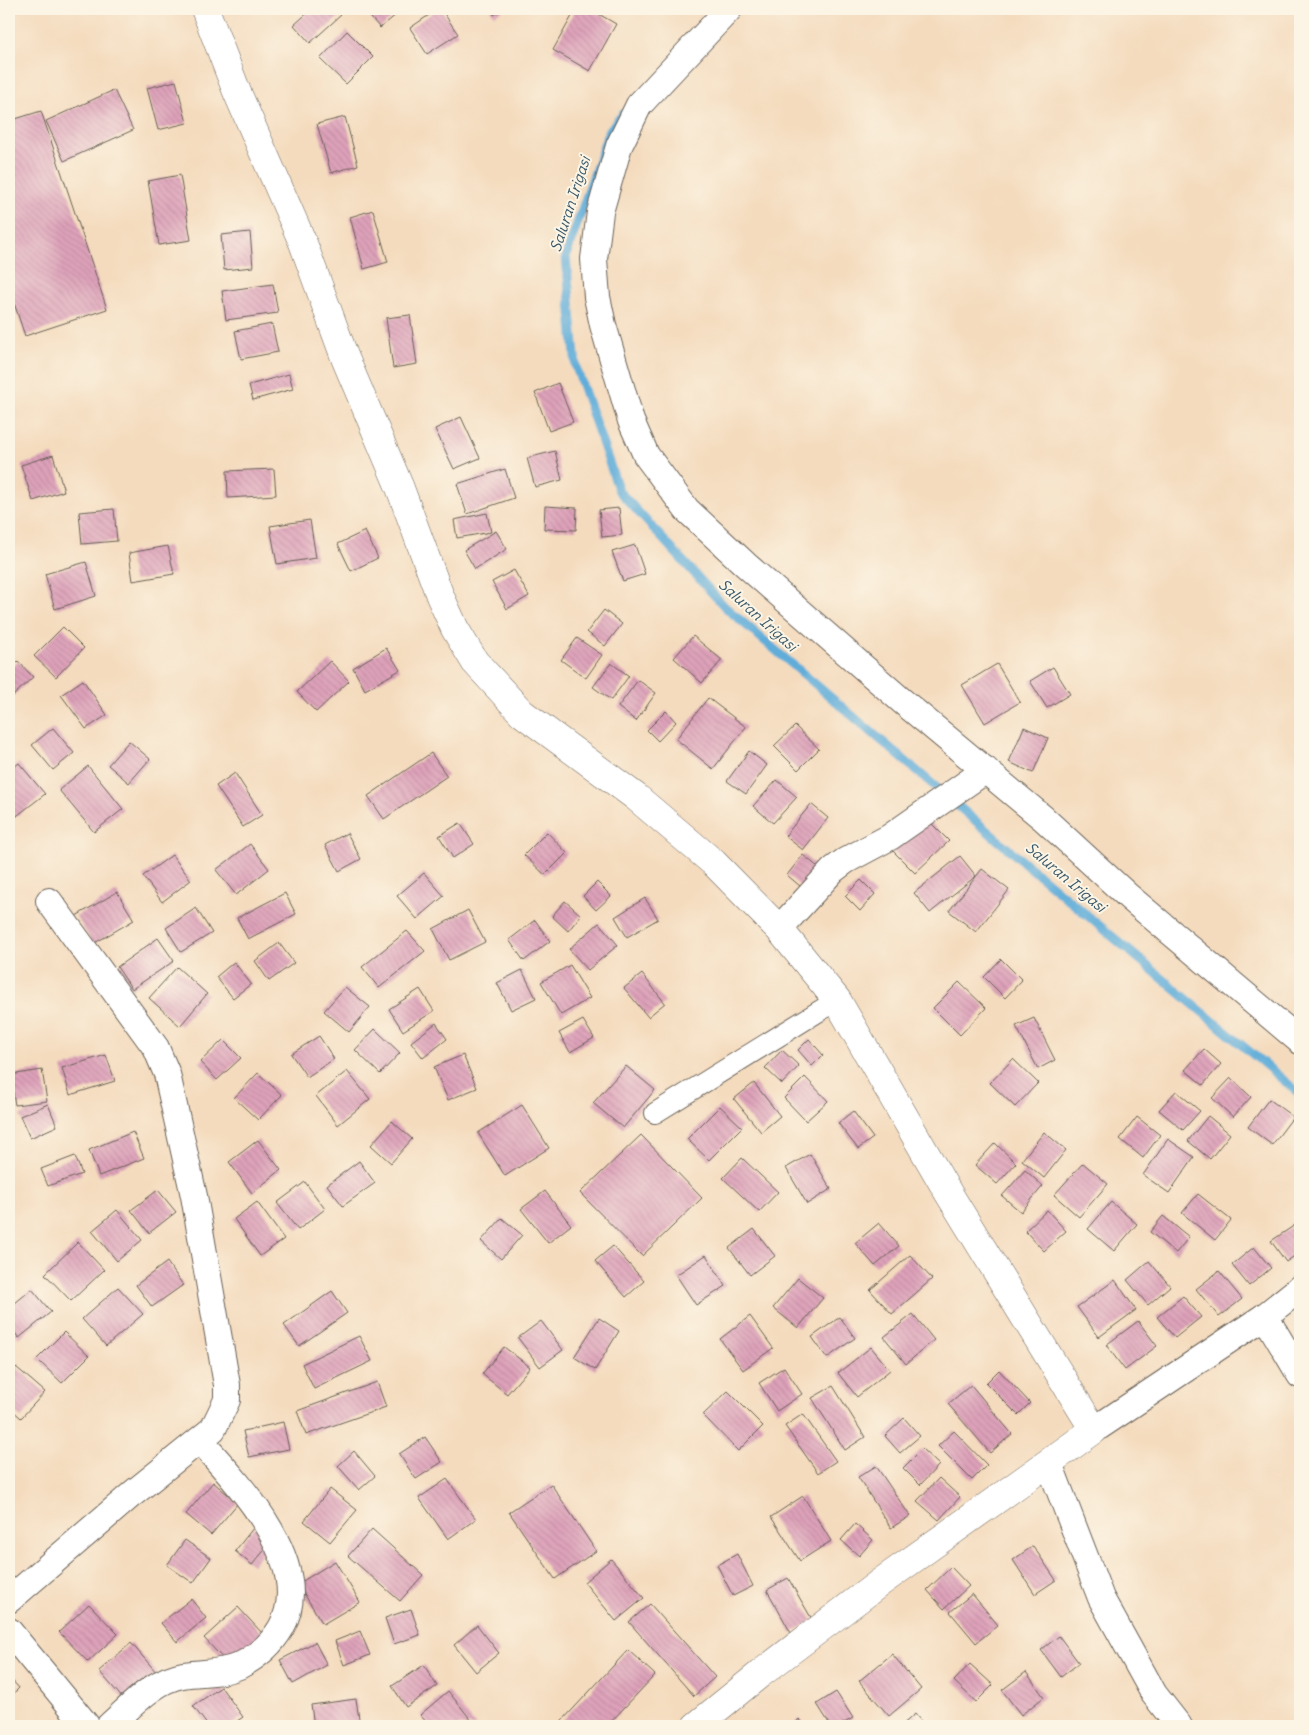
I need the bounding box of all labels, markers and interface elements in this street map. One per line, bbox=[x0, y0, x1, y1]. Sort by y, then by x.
water label: Saluran Irigasi bbox=[546, 153, 595, 254]
water label: Saluran Irigasi bbox=[715, 575, 802, 656]
water label: Saluran Irigasi bbox=[1022, 838, 1111, 917]

